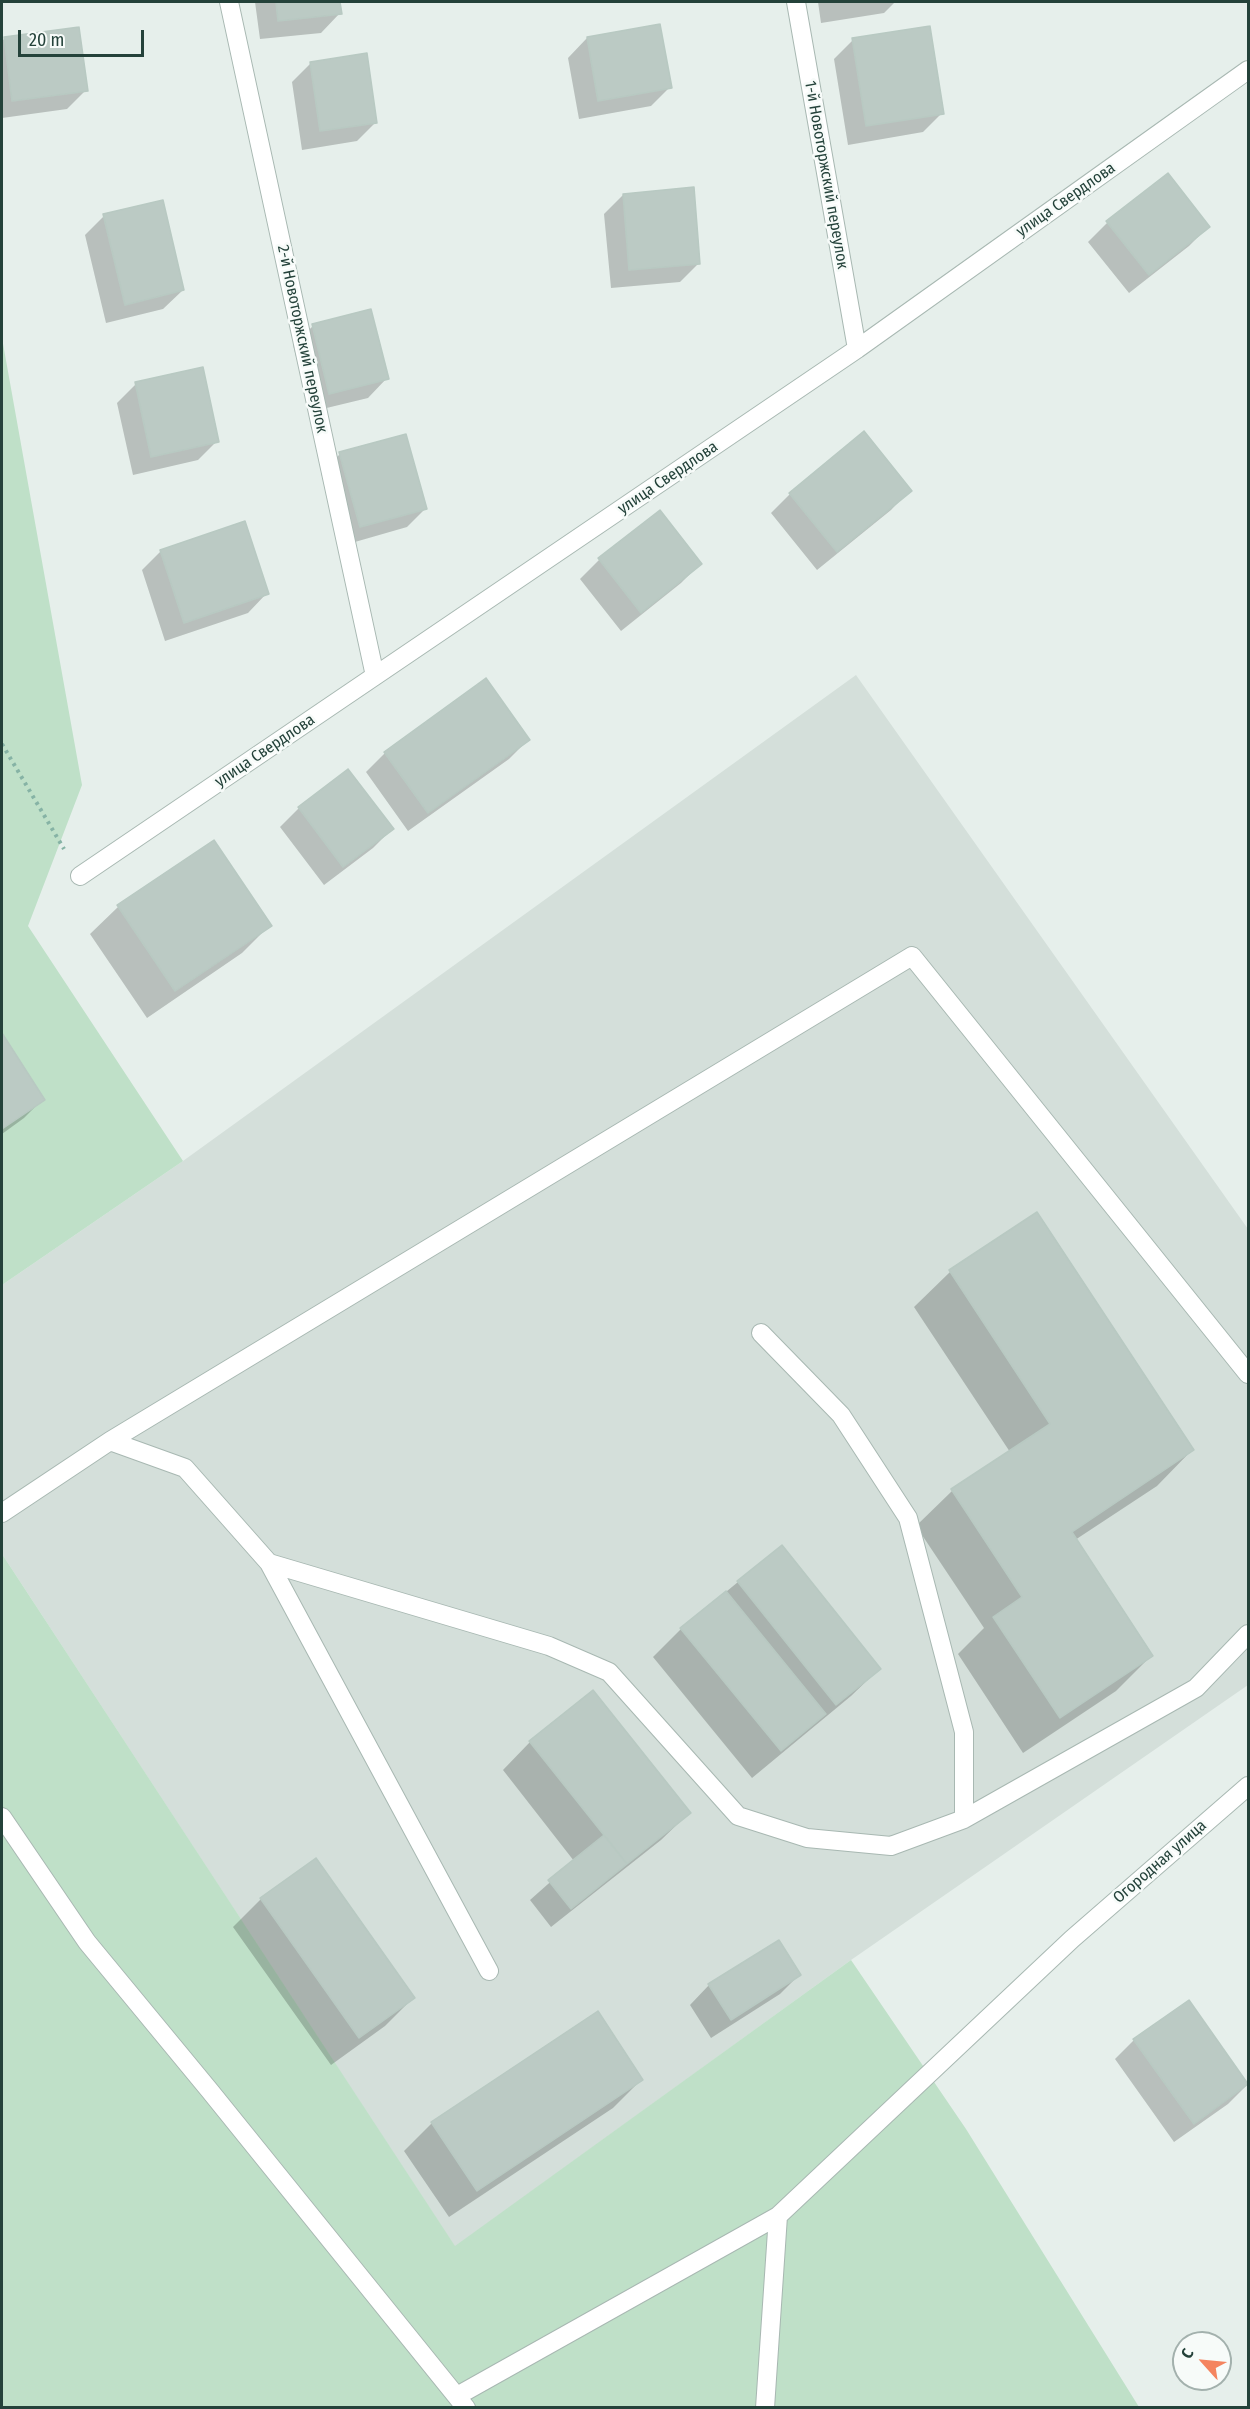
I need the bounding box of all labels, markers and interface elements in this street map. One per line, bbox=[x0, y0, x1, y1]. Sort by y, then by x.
scale bar bbox=[21, 18, 147, 56]
text: 20 m bbox=[29, 29, 64, 51]
street label: 1-й Новоторжский переулок bbox=[800, 79, 852, 271]
street label: улица Свердлова bbox=[1013, 159, 1119, 241]
street label: 2-й Новоторжский переулок bbox=[273, 243, 331, 435]
street label: улица Свердлова bbox=[614, 437, 722, 519]
street label: улица Свердлова bbox=[211, 710, 319, 792]
street label: Огородная улица bbox=[1109, 1816, 1211, 1908]
north arrow bbox=[1172, 2331, 1232, 2391]
text: С bbox=[1177, 2345, 1198, 2362]

